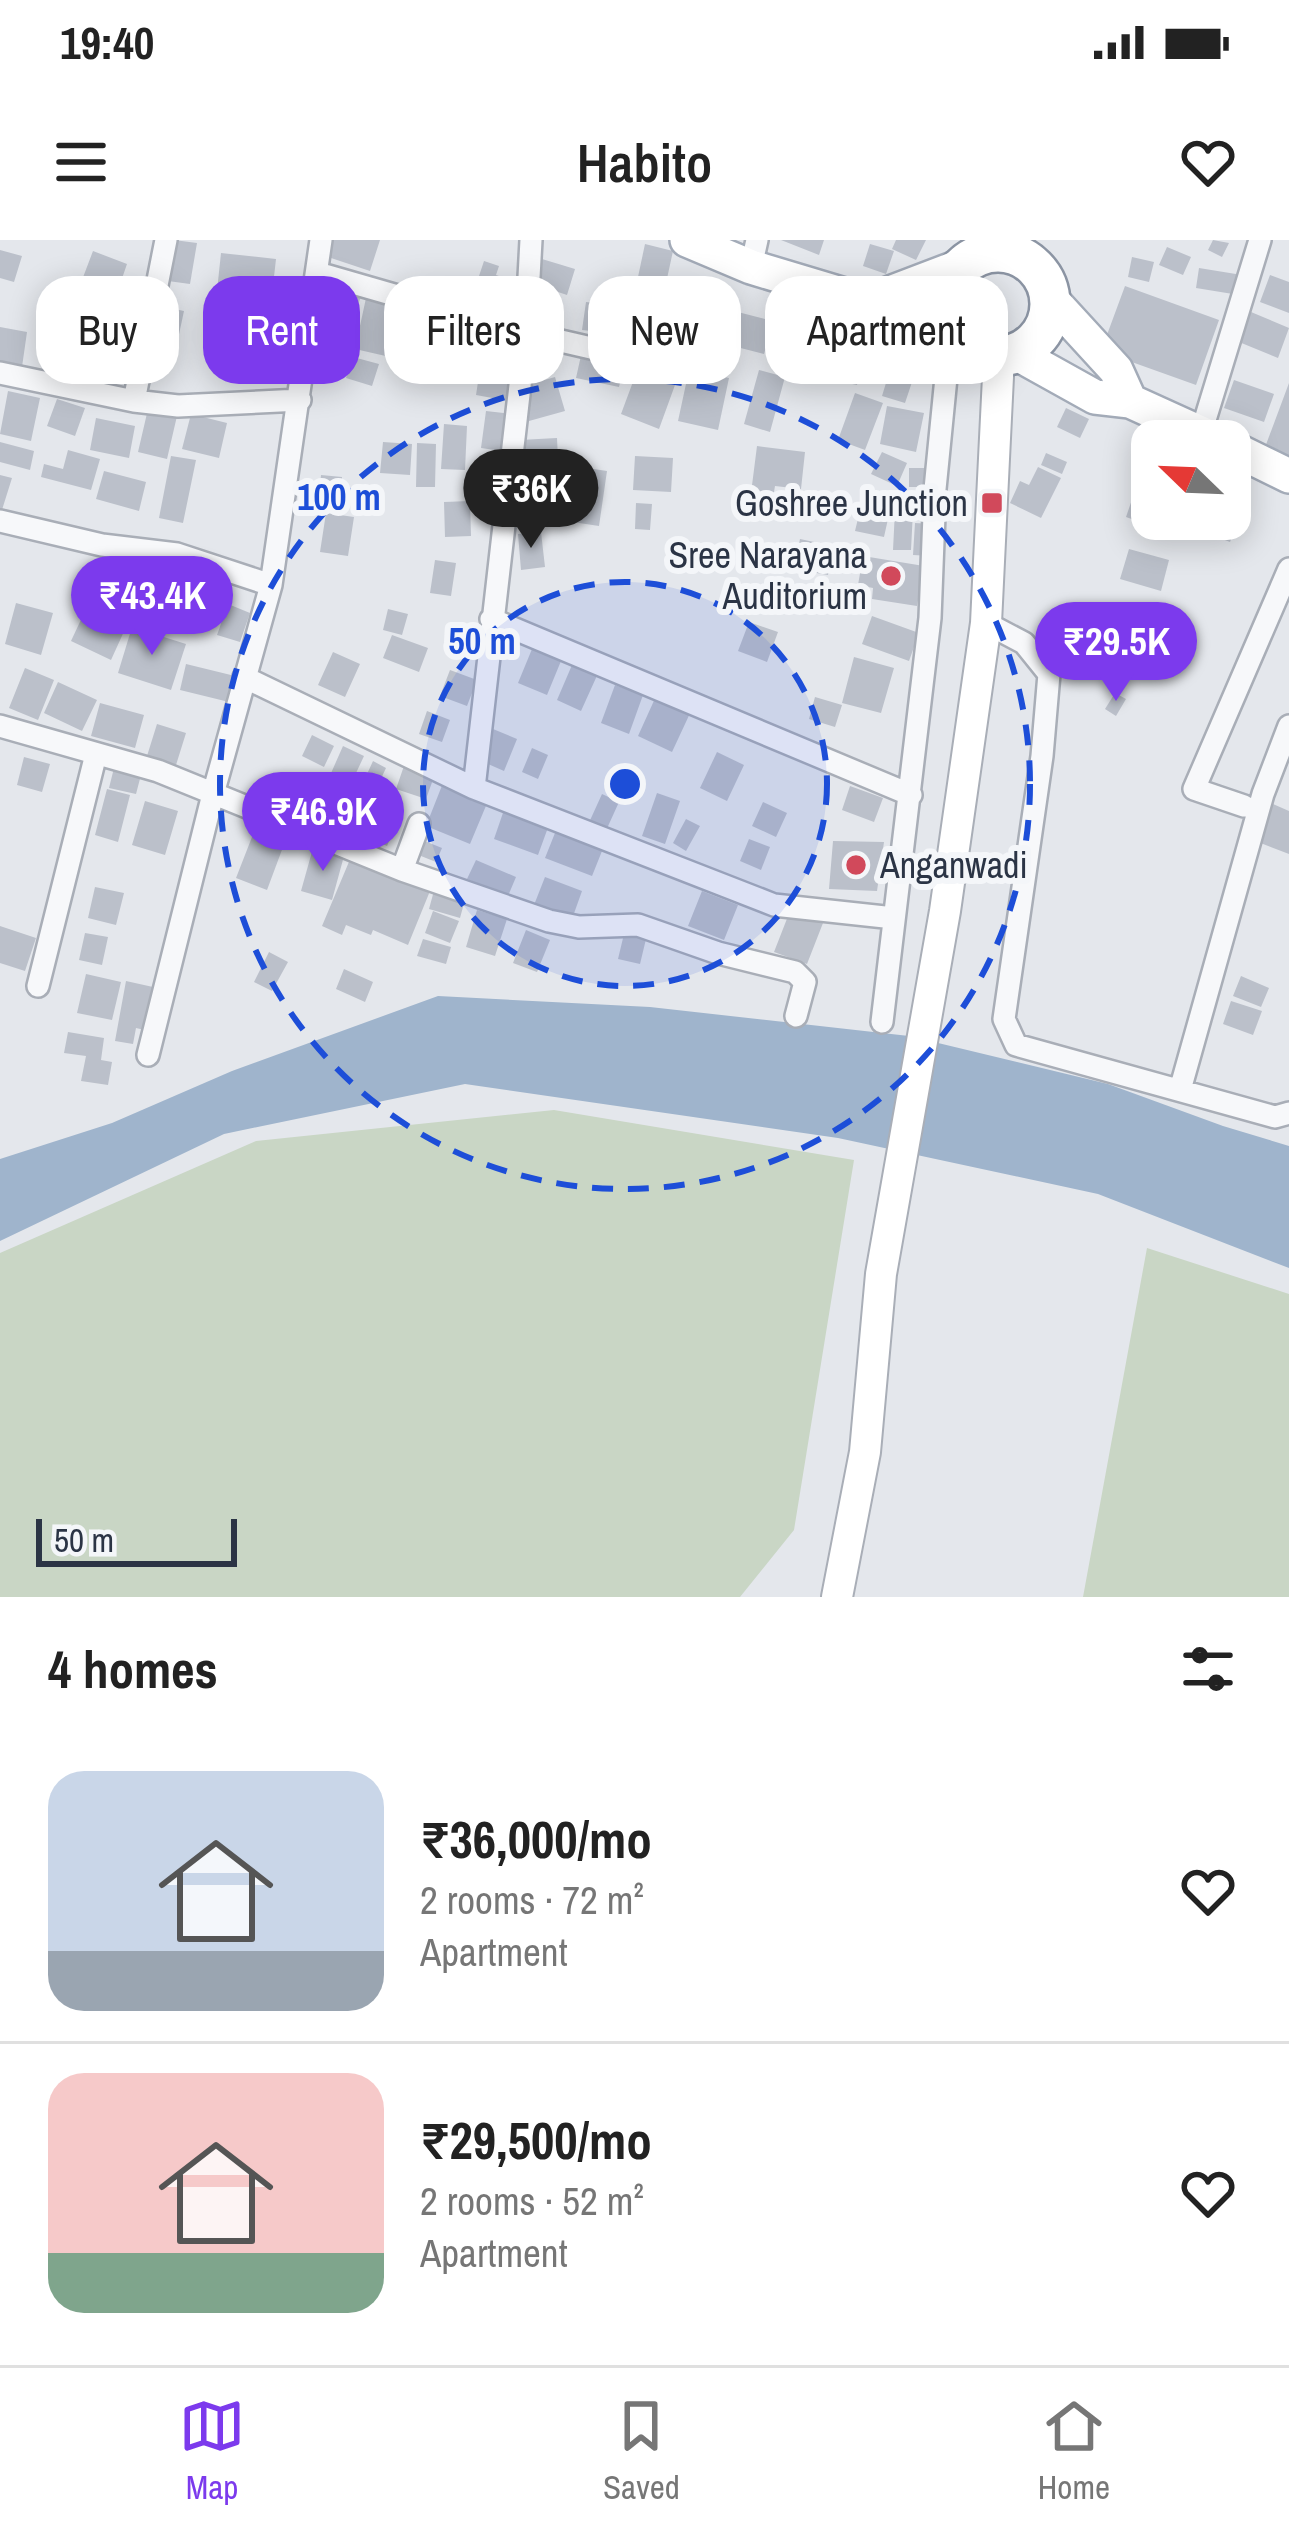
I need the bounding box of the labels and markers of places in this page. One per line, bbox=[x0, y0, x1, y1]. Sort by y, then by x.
pin: ₹36K bbox=[460, 449, 602, 551]
place label: Goshree Junction bbox=[735, 479, 968, 527]
marker: Goshree Junction bbox=[979, 490, 1005, 516]
place label: Sree Narayana Auditorium bbox=[668, 531, 867, 620]
pin: ₹43.4K bbox=[54, 556, 250, 658]
marker: Sree Narayana Auditorium bbox=[878, 563, 904, 589]
pin: ₹29.5K bbox=[1018, 602, 1214, 704]
centre of rings bbox=[604, 763, 646, 805]
pin: ₹46.9K bbox=[225, 772, 421, 874]
place label: Anganwadi bbox=[879, 841, 1028, 889]
marker: Anganwadi bbox=[843, 852, 869, 878]

